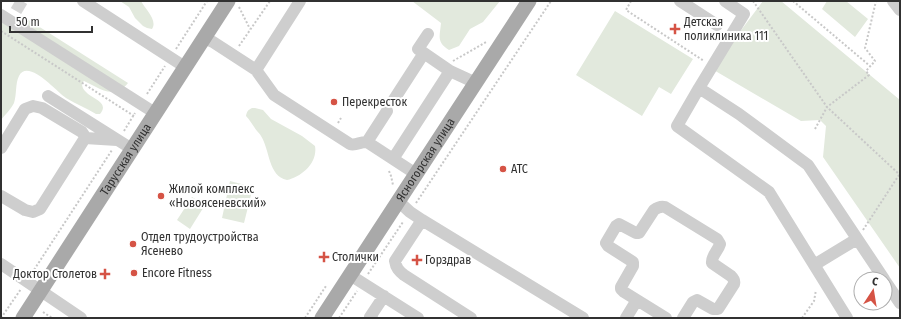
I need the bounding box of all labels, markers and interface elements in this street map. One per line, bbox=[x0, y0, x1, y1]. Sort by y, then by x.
scale bar bbox=[10, 8, 92, 34]
text: 50 m bbox=[16, 15, 40, 29]
place label: Детская поликлиника 111 bbox=[683, 15, 768, 43]
marker: Детская поликлиника 111 bbox=[669, 23, 681, 35]
place label: Перекресток bbox=[342, 95, 407, 109]
marker: Перекресток bbox=[329, 97, 339, 107]
street label: Ясногорская улица bbox=[393, 115, 458, 204]
street label: Тарусская улица bbox=[97, 121, 154, 198]
place label: АТС bbox=[511, 162, 528, 176]
marker: АТС bbox=[498, 164, 508, 174]
place label: Жилой комплекс «Новоясеневский» bbox=[169, 182, 266, 210]
marker: Жилой комплекс «Новоясеневский» bbox=[156, 191, 166, 201]
place label: Отдел трудоустройства Ясенево bbox=[141, 230, 259, 258]
marker: Отдел трудоустройства Ясенево bbox=[128, 239, 138, 249]
place label: Столички bbox=[332, 250, 379, 264]
marker: Столички bbox=[319, 252, 329, 262]
place label: Горздрав bbox=[425, 253, 471, 267]
marker: Горздрав bbox=[412, 255, 422, 265]
place label: Encore Fitness bbox=[142, 266, 212, 280]
place label: Доктор Столетов bbox=[12, 267, 97, 281]
marker: Encore Fitness bbox=[129, 268, 139, 278]
marker: Доктор Столетов bbox=[100, 269, 110, 279]
north arrow bbox=[853, 271, 893, 311]
text: С bbox=[871, 275, 879, 289]

